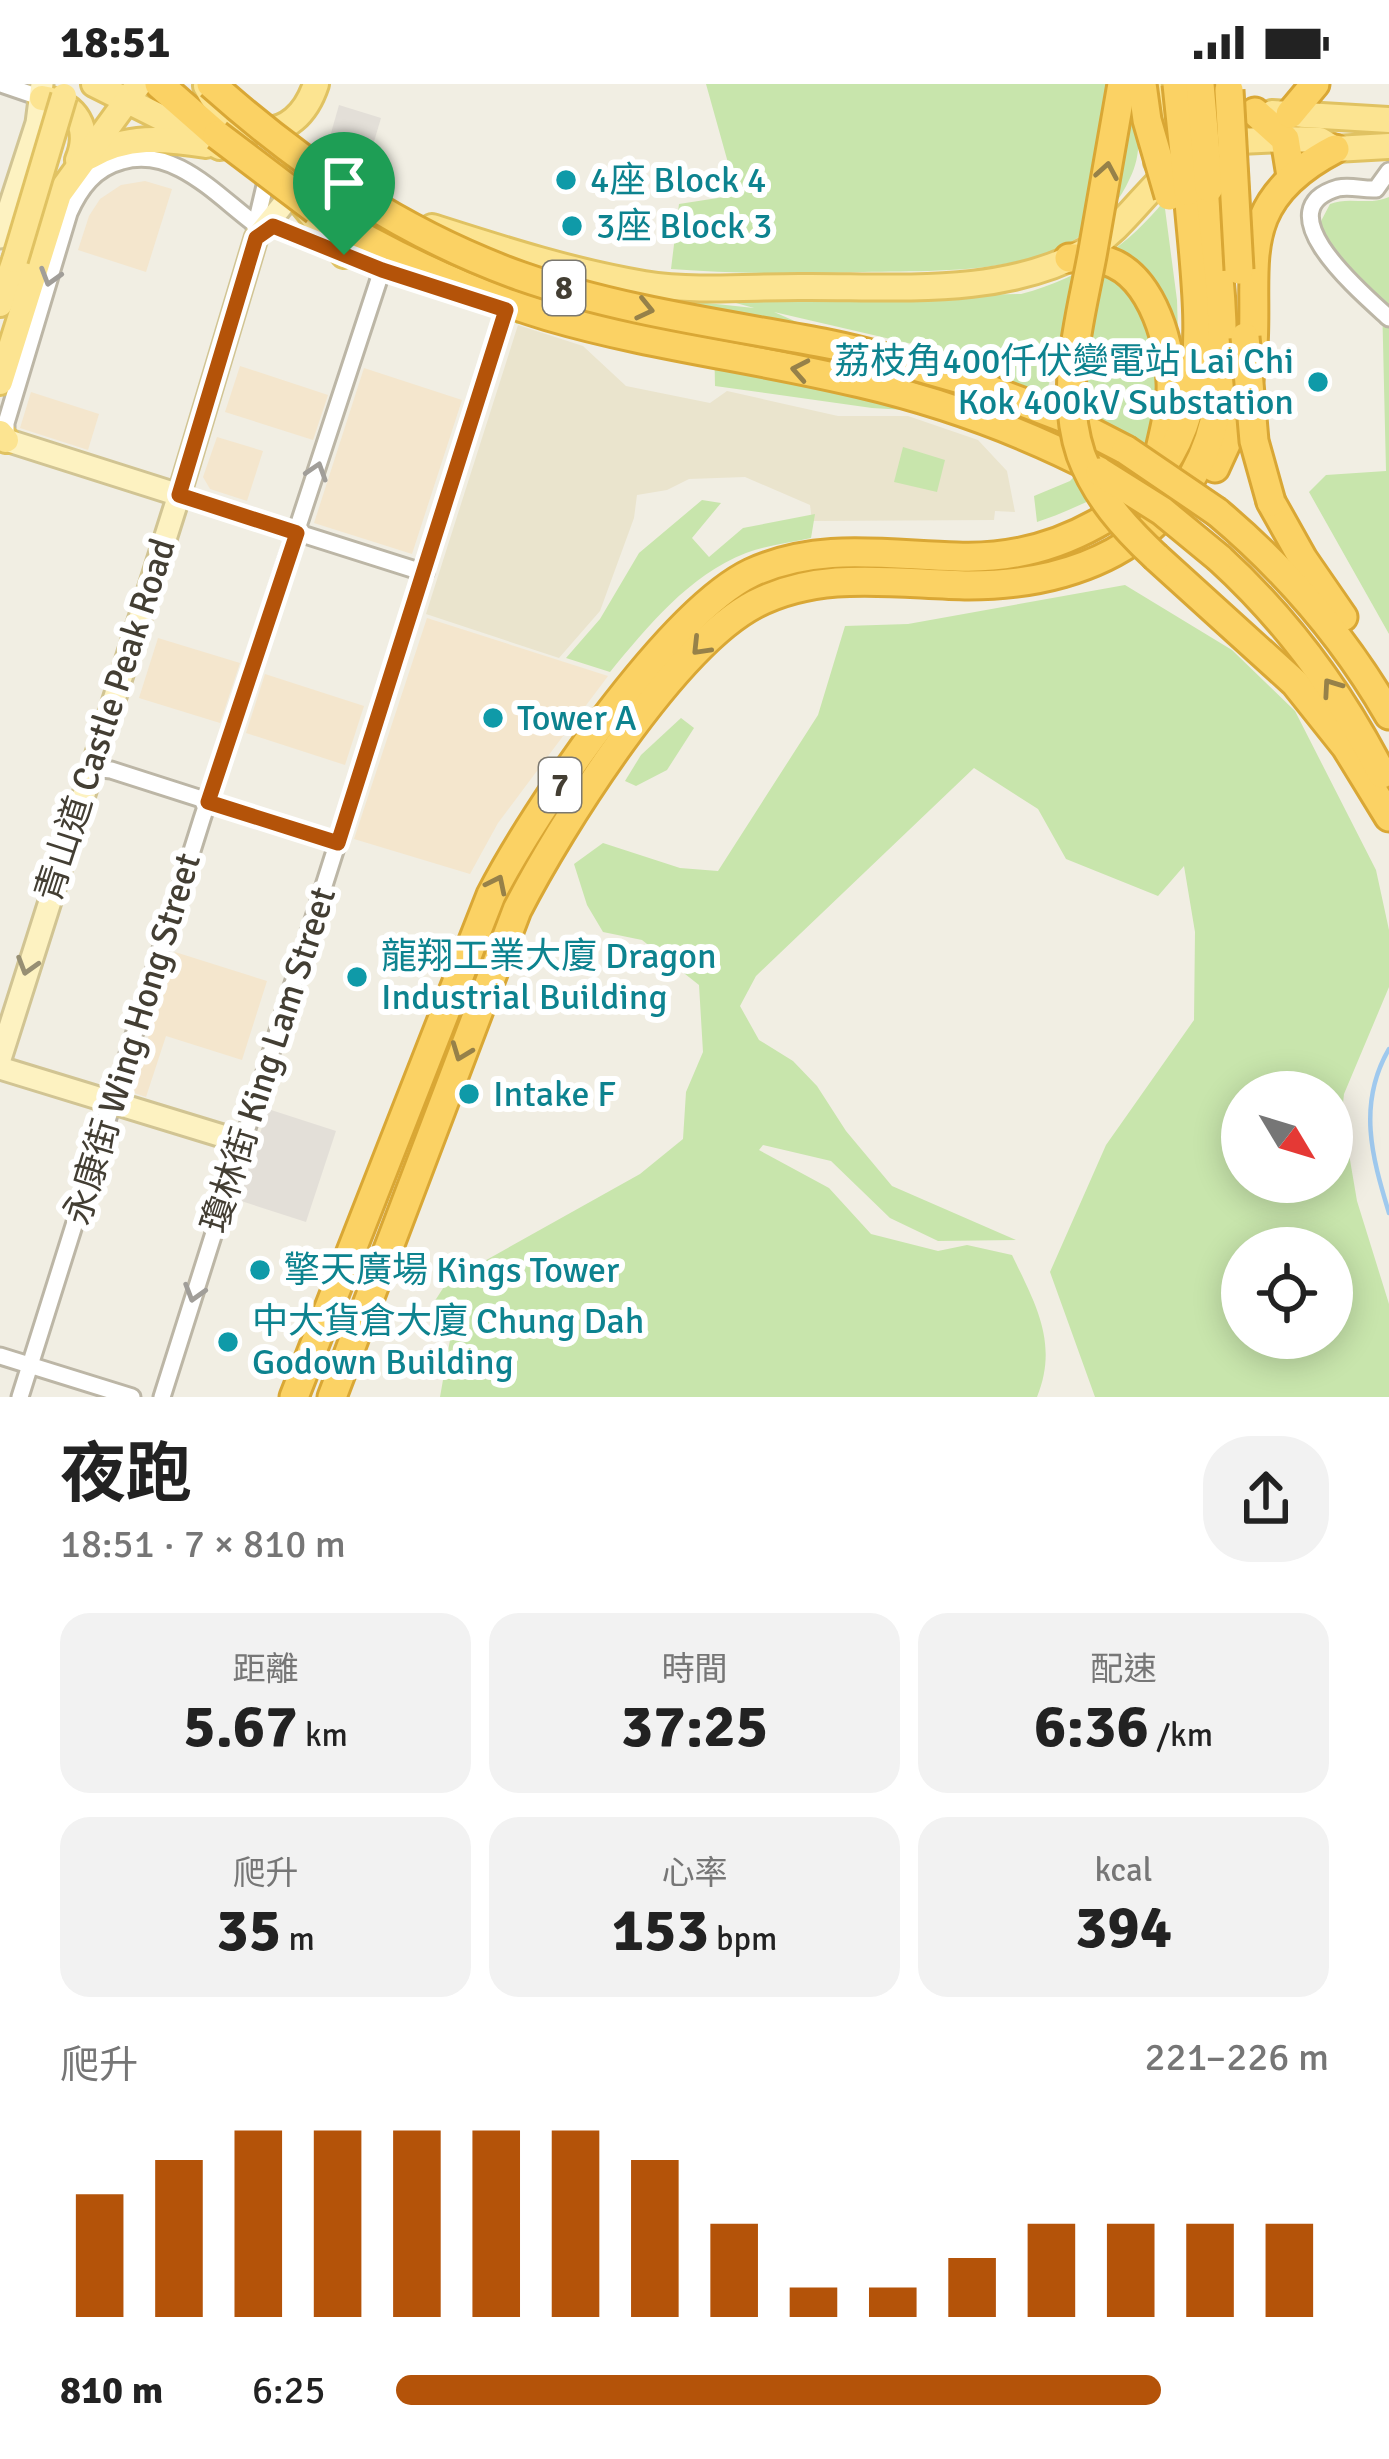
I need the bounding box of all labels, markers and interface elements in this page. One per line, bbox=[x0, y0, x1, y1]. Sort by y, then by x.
text: 18:51 bbox=[60, 15, 170, 70]
pin bbox=[293, 132, 395, 255]
icon: arrive bbox=[311, 150, 377, 216]
place label: 4座 Block 4 bbox=[590, 158, 766, 203]
one-way arrow bbox=[1093, 161, 1118, 181]
marker: 4座 Block 4 bbox=[553, 167, 579, 193]
place label: 3座 Block 3 bbox=[596, 204, 772, 249]
marker: 3座 Block 3 bbox=[559, 213, 585, 239]
road number: 8 bbox=[543, 261, 585, 315]
one-way arrow bbox=[39, 266, 64, 287]
one-way arrow bbox=[634, 295, 654, 320]
place label: 荔枝角400仟伏變電站 Lai Chi Kok 400kV Substation bbox=[834, 339, 1294, 425]
one-way arrow bbox=[791, 358, 811, 384]
marker: 荔枝角400仟伏變電站 Lai Chi Kok 400kV Substation bbox=[1305, 369, 1331, 395]
one-way arrow bbox=[302, 461, 327, 482]
street label: 青山道 Castle Peak Road bbox=[26, 533, 186, 907]
one-way arrow bbox=[692, 633, 714, 655]
one-way arrow bbox=[1323, 678, 1345, 700]
place label: Tower A bbox=[517, 696, 637, 741]
marker: Tower A bbox=[480, 705, 506, 731]
road number: 7 bbox=[539, 758, 581, 812]
street label: 永康街 Wing Hong Street bbox=[55, 848, 211, 1230]
one-way arrow bbox=[483, 875, 506, 896]
street label: 瓊林街 King Lam Street bbox=[192, 881, 346, 1239]
place label: 龍翔工業大廈 Dragon Industrial Building bbox=[381, 934, 717, 1020]
one-way arrow bbox=[17, 955, 42, 976]
marker: 龍翔工業大廈 Dragon Industrial Building bbox=[344, 964, 370, 990]
one-way arrow bbox=[451, 1041, 476, 1062]
north arrow bbox=[1221, 1071, 1353, 1203]
map controls bbox=[1221, 1071, 1353, 1359]
place label: Intake F bbox=[493, 1072, 616, 1117]
marker: Intake F bbox=[456, 1081, 482, 1107]
button: locate bbox=[1221, 1227, 1353, 1359]
place label: 擎天廣場 Kings Tower bbox=[284, 1248, 620, 1293]
marker: 擎天廣場 Kings Tower bbox=[247, 1257, 273, 1283]
one-way arrow bbox=[184, 1282, 209, 1303]
place label: 中大貨倉大廈 Chung Dah Godown Building bbox=[252, 1299, 644, 1385]
marker: 中大貨倉大廈 Chung Dah Godown Building bbox=[215, 1329, 241, 1355]
text: 夜跑 bbox=[60, 1434, 192, 1515]
button: share bbox=[1203, 1436, 1329, 1562]
text: 18:51 · 7 × 810 m bbox=[60, 1520, 346, 1568]
text: 距離 bbox=[233, 1649, 299, 1690]
text: 時間 bbox=[662, 1649, 728, 1690]
text: 配速 bbox=[1091, 1649, 1157, 1690]
text: 5.67 bbox=[183, 1690, 298, 1764]
text: 37:25 bbox=[621, 1690, 768, 1764]
text: 6:36 bbox=[1034, 1690, 1149, 1764]
text: km bbox=[298, 1715, 348, 1756]
text: /km bbox=[1149, 1715, 1213, 1756]
text: kcal bbox=[1095, 1850, 1152, 1891]
text: 爬升 bbox=[233, 1853, 299, 1894]
text: 心率 bbox=[662, 1853, 728, 1894]
text: 394 bbox=[1075, 1891, 1172, 1965]
text: 35 bbox=[216, 1894, 281, 1968]
text: 153 bbox=[612, 1894, 709, 1968]
text: m bbox=[281, 1919, 315, 1960]
text: bpm bbox=[709, 1919, 777, 1960]
text: 221–226 m bbox=[1144, 2033, 1329, 2081]
text: 爬升 bbox=[60, 2041, 138, 2089]
text: 810 m bbox=[60, 2366, 163, 2414]
text: 6:25 bbox=[252, 2366, 326, 2414]

